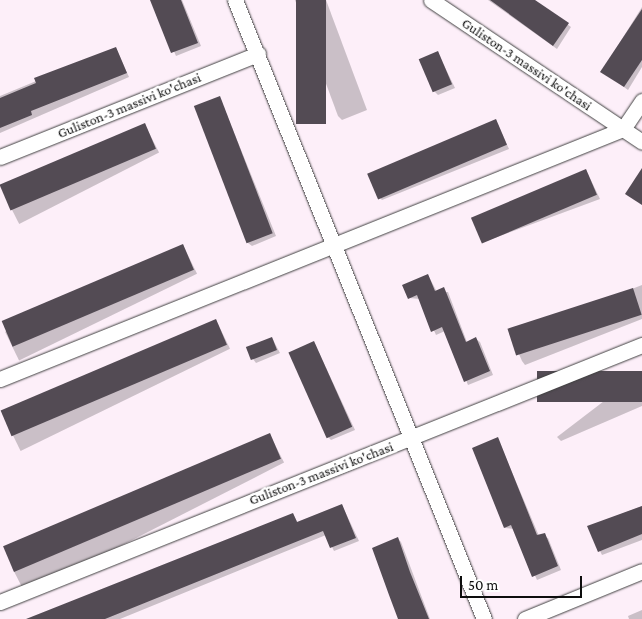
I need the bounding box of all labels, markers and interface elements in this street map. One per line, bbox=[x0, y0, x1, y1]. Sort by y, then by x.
street label: Guliston-3 massivi ko'chasi bbox=[459, 14, 595, 114]
street label: Guliston-3 massivi ko'chasi bbox=[55, 69, 203, 141]
street label: Guliston-3 massivi ko'chasi bbox=[247, 438, 395, 508]
scale bar bbox=[462, 566, 584, 598]
text: 50 m bbox=[468, 577, 498, 593]

